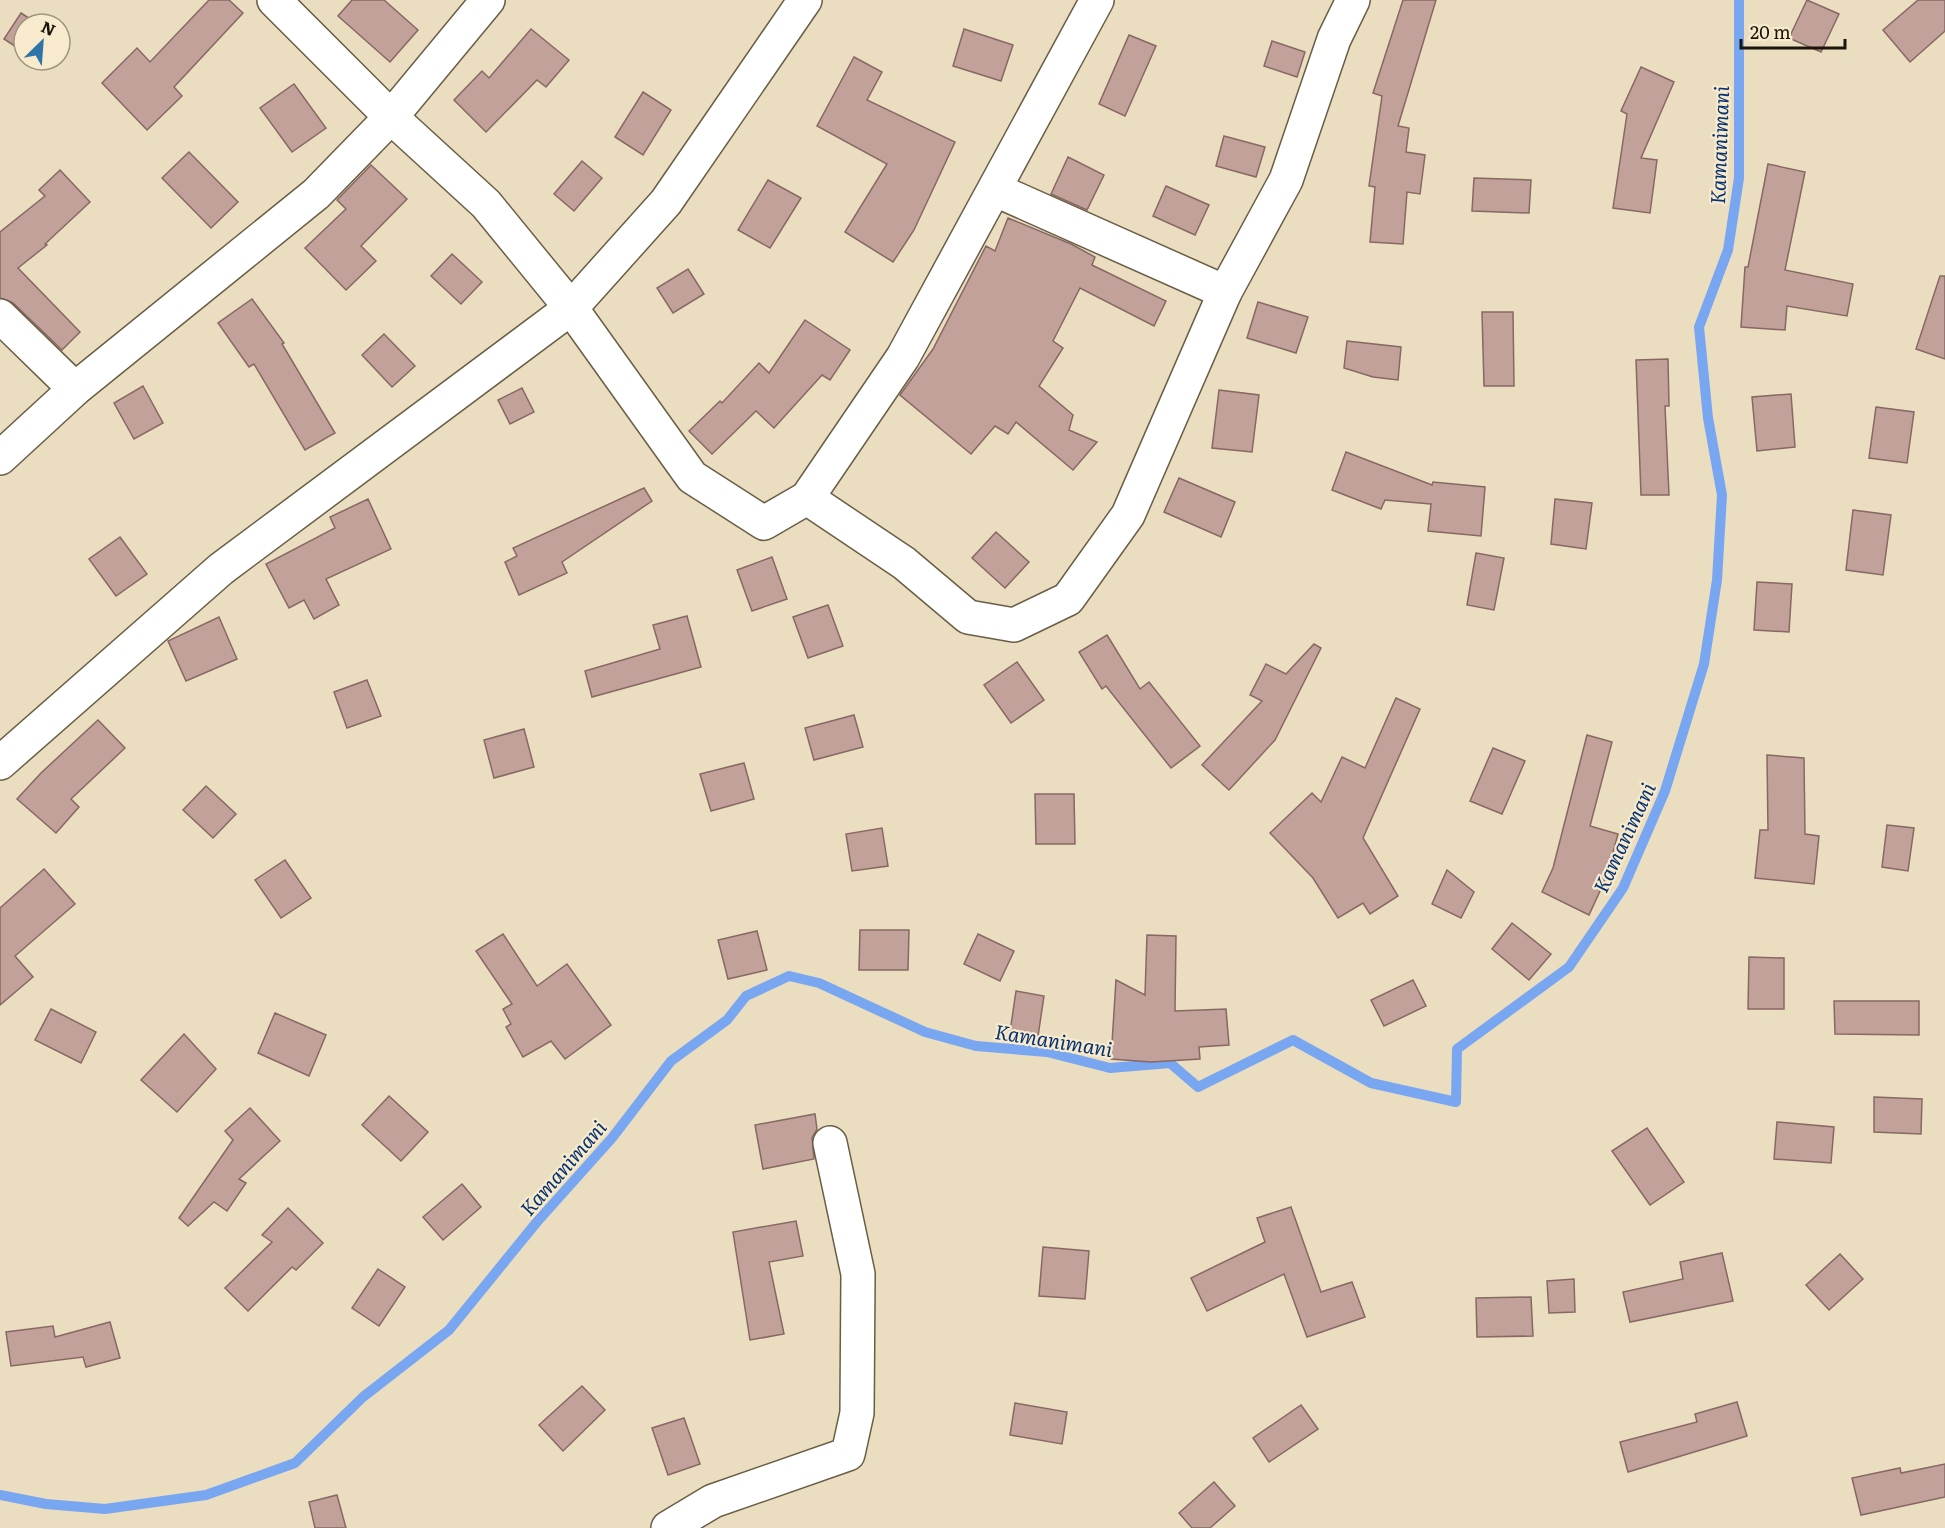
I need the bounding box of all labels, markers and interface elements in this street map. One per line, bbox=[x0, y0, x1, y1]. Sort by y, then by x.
north arrow bbox=[12, 12, 72, 72]
scale bar bbox=[1741, 12, 1844, 50]
text: N bbox=[38, 14, 60, 41]
text: 20 m bbox=[1750, 18, 1791, 45]
water label: Kamanimani bbox=[1701, 85, 1735, 205]
water label: Kamanimani bbox=[1584, 777, 1662, 897]
water label: Kamanimani bbox=[993, 1015, 1115, 1063]
water label: Kamanimani bbox=[512, 1112, 612, 1222]

